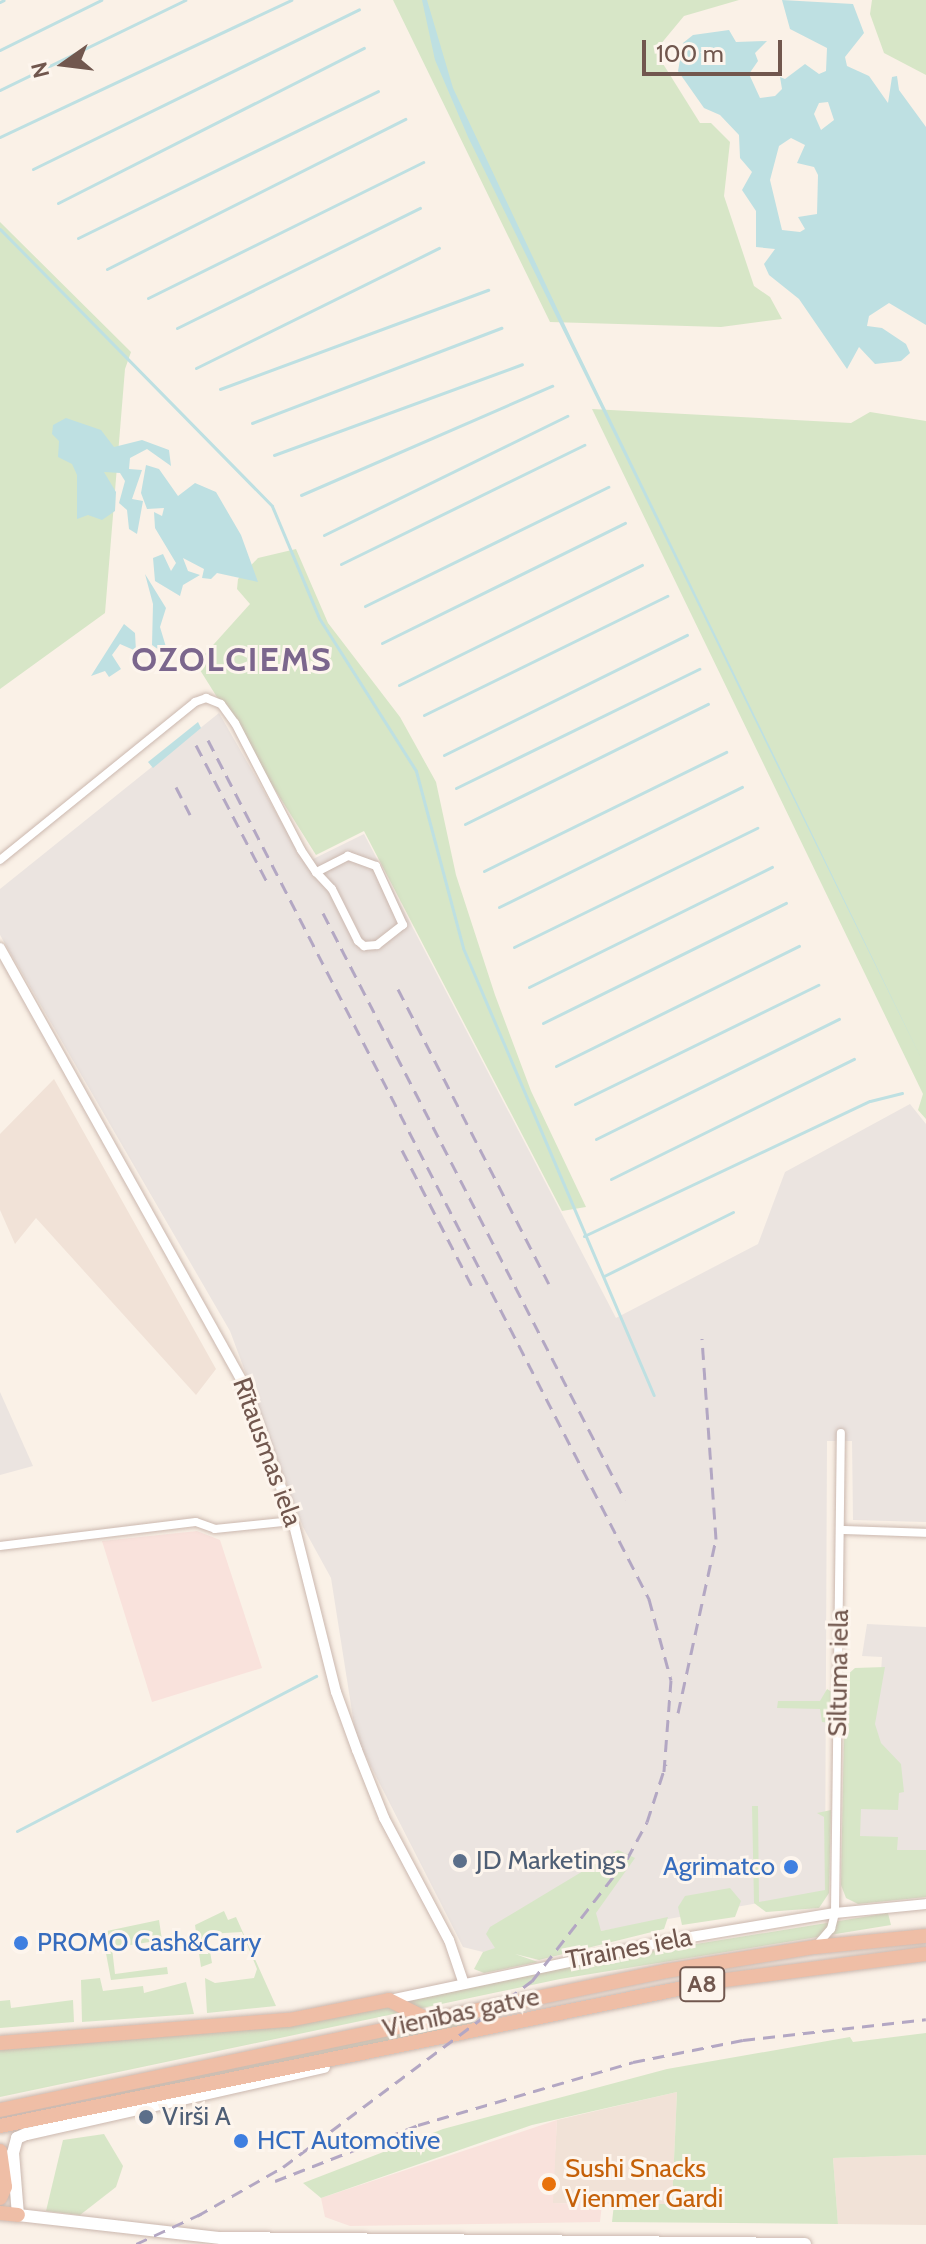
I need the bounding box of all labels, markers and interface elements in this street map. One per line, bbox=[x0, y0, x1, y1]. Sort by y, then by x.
north arrow bbox=[24, 24, 104, 104]
scale bar bbox=[646, 24, 786, 74]
text: 100 m bbox=[656, 39, 724, 68]
text: N bbox=[25, 59, 55, 81]
district label: OZOLCIEMS bbox=[131, 640, 333, 680]
street label: Rītausmas iela bbox=[226, 1373, 308, 1531]
street label: Siltuma iela bbox=[822, 1609, 856, 1737]
place label: JD Marketings bbox=[476, 1845, 626, 1877]
place label: Agrimatco bbox=[663, 1851, 775, 1883]
marker: JD Marketings bbox=[451, 1852, 469, 1870]
marker: Agrimatco bbox=[782, 1858, 800, 1876]
street label: Tīraines iela bbox=[564, 1922, 694, 1976]
place label: PROMO Cash&Carry bbox=[37, 1927, 261, 1959]
marker: PROMO Cash&Carry bbox=[12, 1934, 30, 1952]
road number: A8 bbox=[678, 1964, 726, 2004]
street label: Vienības gatve bbox=[380, 1981, 542, 2045]
place label: Virši A bbox=[162, 2101, 231, 2133]
marker: Virši A bbox=[137, 2108, 155, 2126]
place label: HCT Automotive bbox=[257, 2125, 440, 2157]
marker: HCT Automotive bbox=[232, 2132, 250, 2150]
place label: Sushi Snacks Vienmer Gardi bbox=[565, 2153, 723, 2214]
marker: Sushi Snacks Vienmer Gardi bbox=[540, 2175, 558, 2193]

